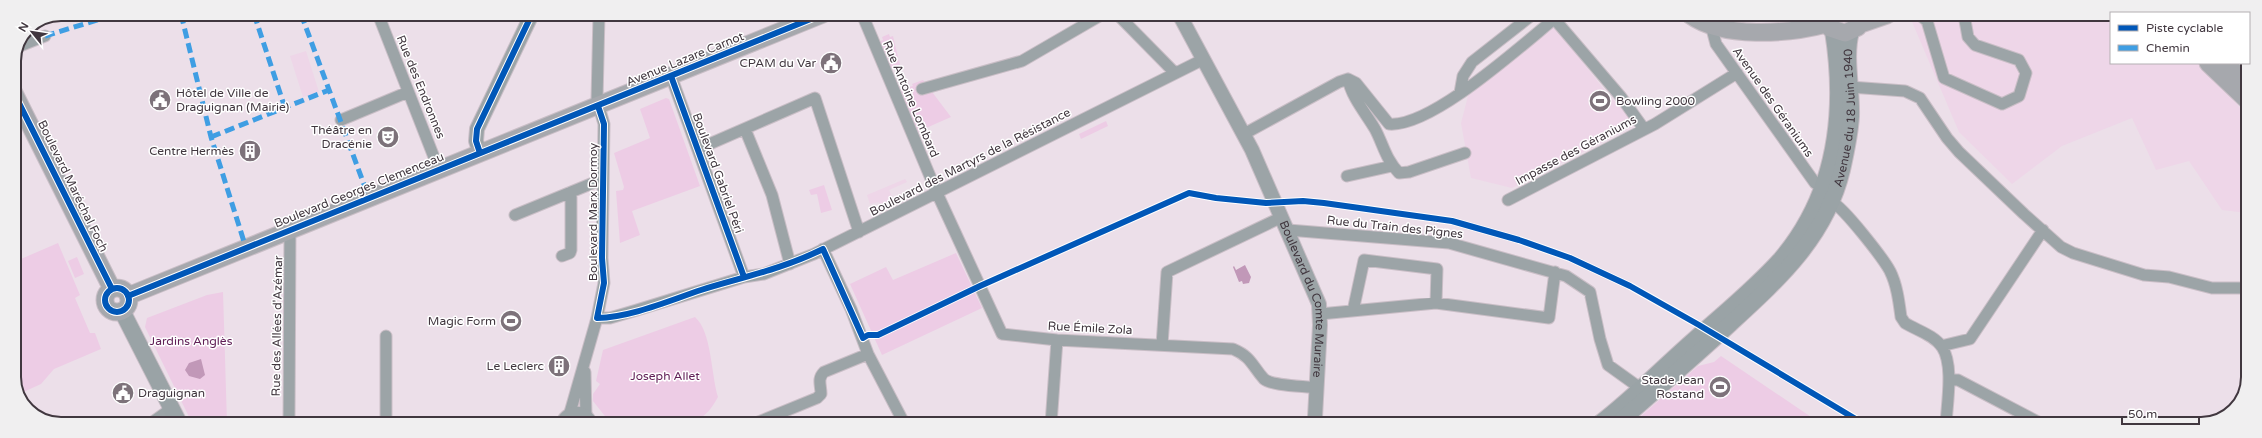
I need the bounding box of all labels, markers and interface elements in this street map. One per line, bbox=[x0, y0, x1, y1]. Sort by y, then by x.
north arrow bbox=[12, 12, 52, 52]
legend bbox=[2110, 12, 2250, 64]
text: N bbox=[16, 20, 32, 34]
text: Piste cyclable bbox=[2146, 21, 2224, 35]
street label: Avenue Lazare Carnot bbox=[624, 29, 746, 89]
street label: Rue des Endronnes bbox=[394, 33, 448, 141]
street label: Rue Antoine Lombard bbox=[880, 39, 942, 159]
text: Chemin bbox=[2146, 41, 2190, 55]
street label: Avenue des Géraniums bbox=[1730, 44, 1816, 160]
street label: Avenue du 18 Juin 1940 bbox=[1831, 48, 1858, 189]
public building icon: CPAM du Var bbox=[818, 50, 844, 76]
place label: CPAM du Var bbox=[739, 56, 816, 70]
place label: Hôtel de Ville de Draguignan (Mairie) bbox=[176, 86, 290, 114]
public building icon: Hôtel de Ville de Draguignan (Mairie) bbox=[147, 87, 173, 113]
sports icon: Bowling 2000 bbox=[1587, 88, 1613, 114]
place label: Bowling 2000 bbox=[1616, 94, 1696, 108]
street label: Boulevard des Martyrs de la Résistance bbox=[867, 105, 1073, 219]
street label: Boulevard Gabriel Péri bbox=[690, 111, 746, 235]
street label: Impasse des Géraniums bbox=[1513, 112, 1639, 188]
street label: Boulevard Maréchal Foch bbox=[35, 118, 111, 254]
place label: Théâtre en Dracénie bbox=[311, 123, 372, 151]
theatre icon: Théâtre en Dracénie bbox=[375, 124, 401, 150]
building icon: Centre Hermès bbox=[237, 138, 263, 164]
street label: Boulevard Marx Dormoy bbox=[586, 142, 600, 281]
place label: Centre Hermès bbox=[149, 144, 234, 158]
street label: Boulevard Georges Clemenceau bbox=[272, 149, 446, 231]
street label: Rue du Train des Pignes bbox=[1326, 213, 1464, 241]
street label: Boulevard du Comte Muraire bbox=[1277, 218, 1327, 378]
street label: Rue des Allées d'Azémar bbox=[269, 255, 285, 396]
sports icon: Magic Form bbox=[498, 308, 524, 334]
place label: Magic Form bbox=[428, 314, 496, 328]
street label: Rue Émile Zola bbox=[1047, 319, 1133, 337]
park label: Jardins Anglès bbox=[150, 334, 233, 348]
building icon: Le Leclerc bbox=[546, 353, 572, 379]
place label: Le Leclerc bbox=[486, 359, 544, 373]
park label: Joseph Allet bbox=[630, 369, 700, 383]
place label: Stade Jean Rostand bbox=[1642, 373, 1704, 401]
sports icon: Stade Jean Rostand bbox=[1707, 374, 1733, 400]
public building icon: Draguignan bbox=[110, 380, 136, 406]
place label: Draguignan bbox=[138, 386, 205, 400]
scale bar bbox=[2122, 400, 2199, 426]
text: 50 m bbox=[2128, 407, 2157, 421]

